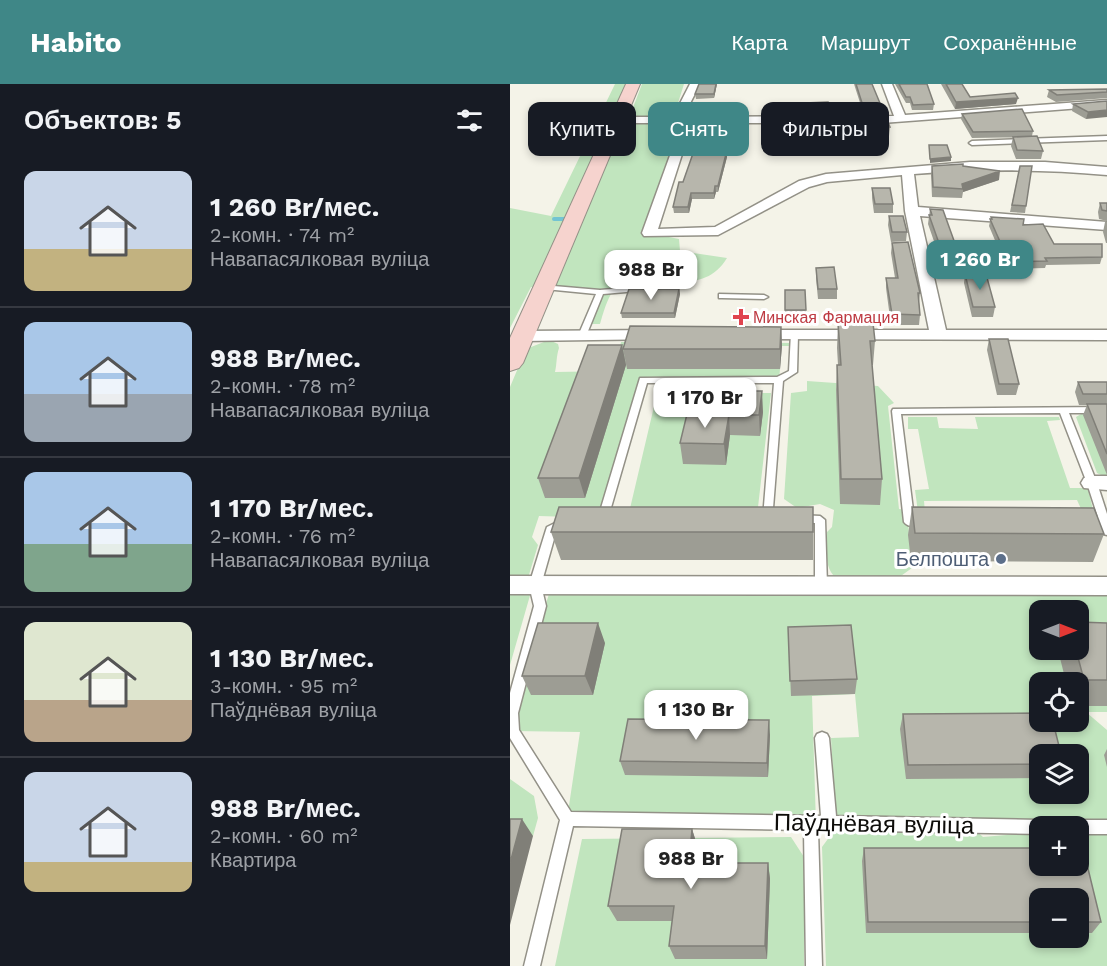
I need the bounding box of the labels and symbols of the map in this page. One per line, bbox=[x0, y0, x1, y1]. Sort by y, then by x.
pin: 1 260 Br bbox=[918, 240, 1042, 291]
pin: 988 Br bbox=[602, 250, 700, 301]
place label: Минская Фармация bbox=[753, 308, 899, 327]
marker: Минская Фармация bbox=[734, 310, 748, 324]
pin: 1 170 Br bbox=[643, 378, 767, 429]
place label: Белпошта bbox=[896, 547, 990, 571]
marker: Белпошта bbox=[994, 552, 1008, 566]
north arrow bbox=[1029, 600, 1089, 660]
pin: 1 130 Br bbox=[634, 690, 758, 741]
street label: Паўднёвая вуліца bbox=[774, 808, 975, 840]
pin: 988 Br bbox=[642, 839, 740, 890]

